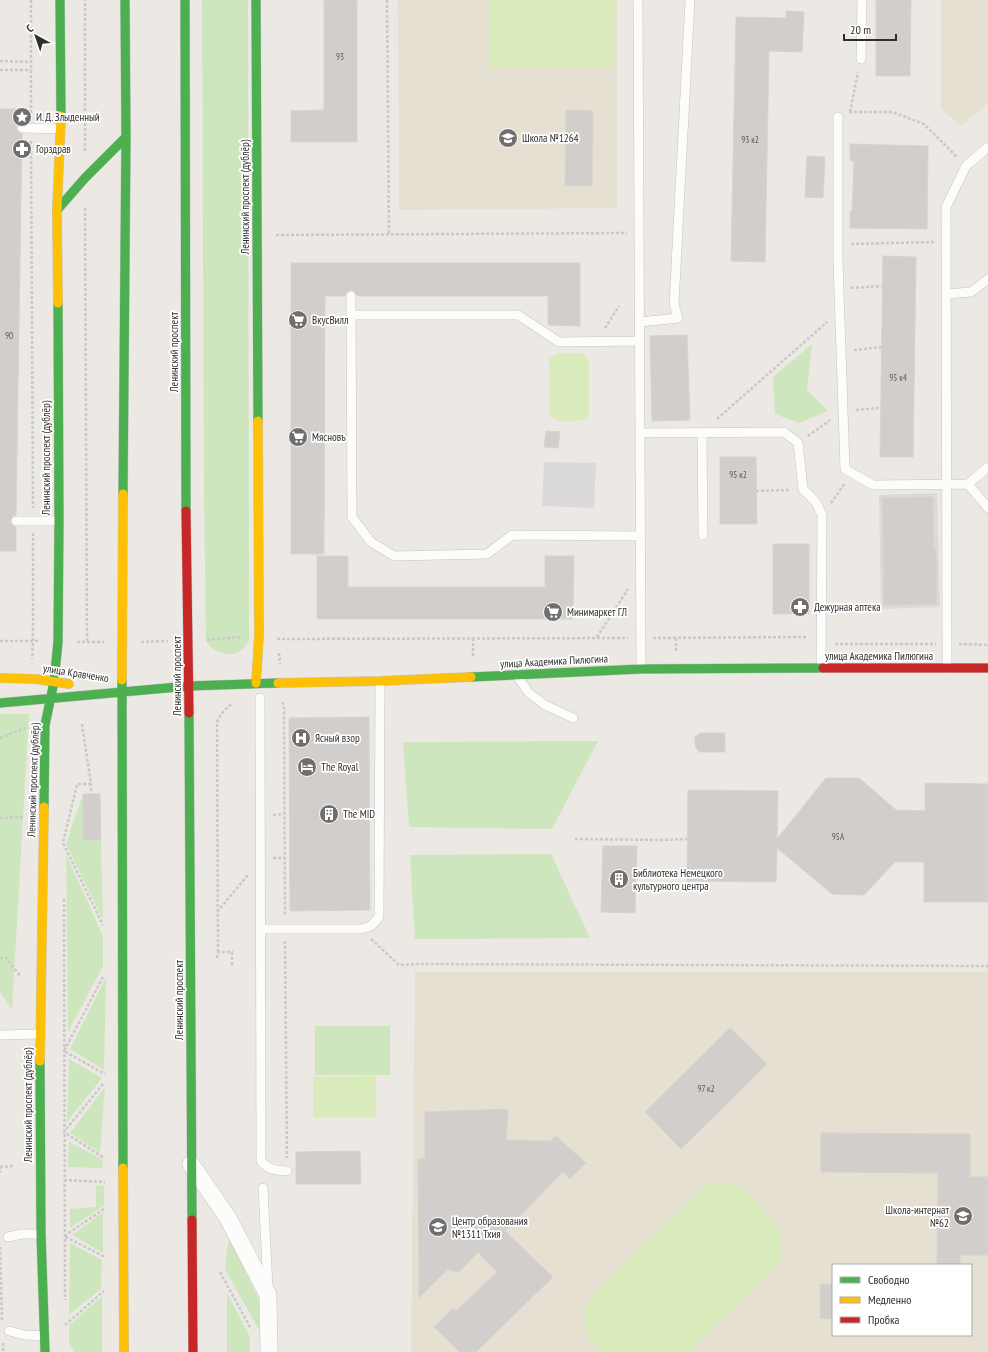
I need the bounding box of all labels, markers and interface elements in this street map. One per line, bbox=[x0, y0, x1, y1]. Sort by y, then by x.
north arrow bbox=[16, 16, 56, 56]
scale bar bbox=[844, 16, 896, 42]
text: С bbox=[23, 21, 36, 35]
text: 20 m bbox=[850, 22, 871, 37]
house number: 93 bbox=[336, 51, 344, 62]
place icon: И. Д. Злыденный bbox=[11, 106, 33, 128]
place label: И. Д. Злыденный bbox=[36, 110, 100, 124]
school or university icon: Школа №1264 bbox=[497, 127, 519, 149]
place label: Школа №1264 bbox=[522, 131, 579, 145]
house number: 93 к2 bbox=[741, 134, 759, 145]
pharmacy icon: Горздрав bbox=[11, 138, 33, 160]
street label: Ленинский проспект (дублёр) bbox=[238, 139, 252, 255]
place label: Горздрав bbox=[36, 142, 71, 156]
supermarket icon: ВкусВилл bbox=[287, 309, 309, 331]
street label: Ленинский проспект bbox=[167, 312, 181, 393]
place label: ВкусВилл bbox=[312, 313, 348, 327]
house number: 90 bbox=[5, 330, 13, 341]
house number: 95 к4 bbox=[889, 372, 907, 383]
street label: Ленинский проспект (дублёр) bbox=[39, 400, 53, 516]
supermarket icon: Мясновъ bbox=[287, 426, 309, 448]
place label: Мясновъ bbox=[312, 430, 346, 444]
house number: 95 к2 bbox=[729, 469, 747, 480]
pharmacy icon: Дежурная аптека bbox=[789, 596, 811, 618]
place label: Дежурная аптека bbox=[814, 600, 881, 614]
supermarket icon: Минимаркет ГЛ bbox=[542, 601, 564, 623]
place label: Минимаркет ГЛ bbox=[567, 605, 627, 619]
street label: Ленинский проспект bbox=[170, 636, 184, 717]
street label: улица Академика Пилюгина bbox=[825, 649, 933, 663]
street label: улица Академика Пилюгина bbox=[500, 651, 608, 671]
street label: улица Кравченко bbox=[42, 661, 110, 685]
street label: Ленинский проспект (дублёр) bbox=[24, 722, 42, 838]
hospital icon: Ясный взор bbox=[290, 727, 312, 749]
place label: Ясный взор bbox=[315, 731, 360, 745]
hotel icon: The Royal bbox=[296, 756, 318, 778]
place label: The Royal bbox=[321, 760, 359, 774]
building icon: The MID bbox=[318, 803, 340, 825]
place label: The MID bbox=[343, 807, 375, 821]
house number: 95А bbox=[832, 831, 845, 842]
place label: Библиотека Немецкого культурного центра bbox=[633, 866, 723, 893]
building icon: Библиотека Немецкого культурного центра bbox=[608, 868, 630, 890]
street label: Ленинский проспект bbox=[172, 960, 186, 1041]
street label: Ленинский проспект (дублёр) bbox=[21, 1047, 35, 1163]
house number: 97 к2 bbox=[697, 1083, 715, 1094]
place label: Школа-интернат №62 bbox=[885, 1203, 949, 1230]
school or university icon: Школа-интернат №62 bbox=[952, 1205, 974, 1227]
place label: Центр образования №1311 Тхия bbox=[452, 1214, 528, 1241]
school or university icon: Центр образования №1311 Тхия bbox=[427, 1216, 449, 1238]
legend bbox=[832, 1264, 972, 1336]
text: Свободно bbox=[868, 1272, 910, 1287]
text: Медленно bbox=[868, 1292, 911, 1307]
text: Пробка bbox=[868, 1312, 900, 1327]

